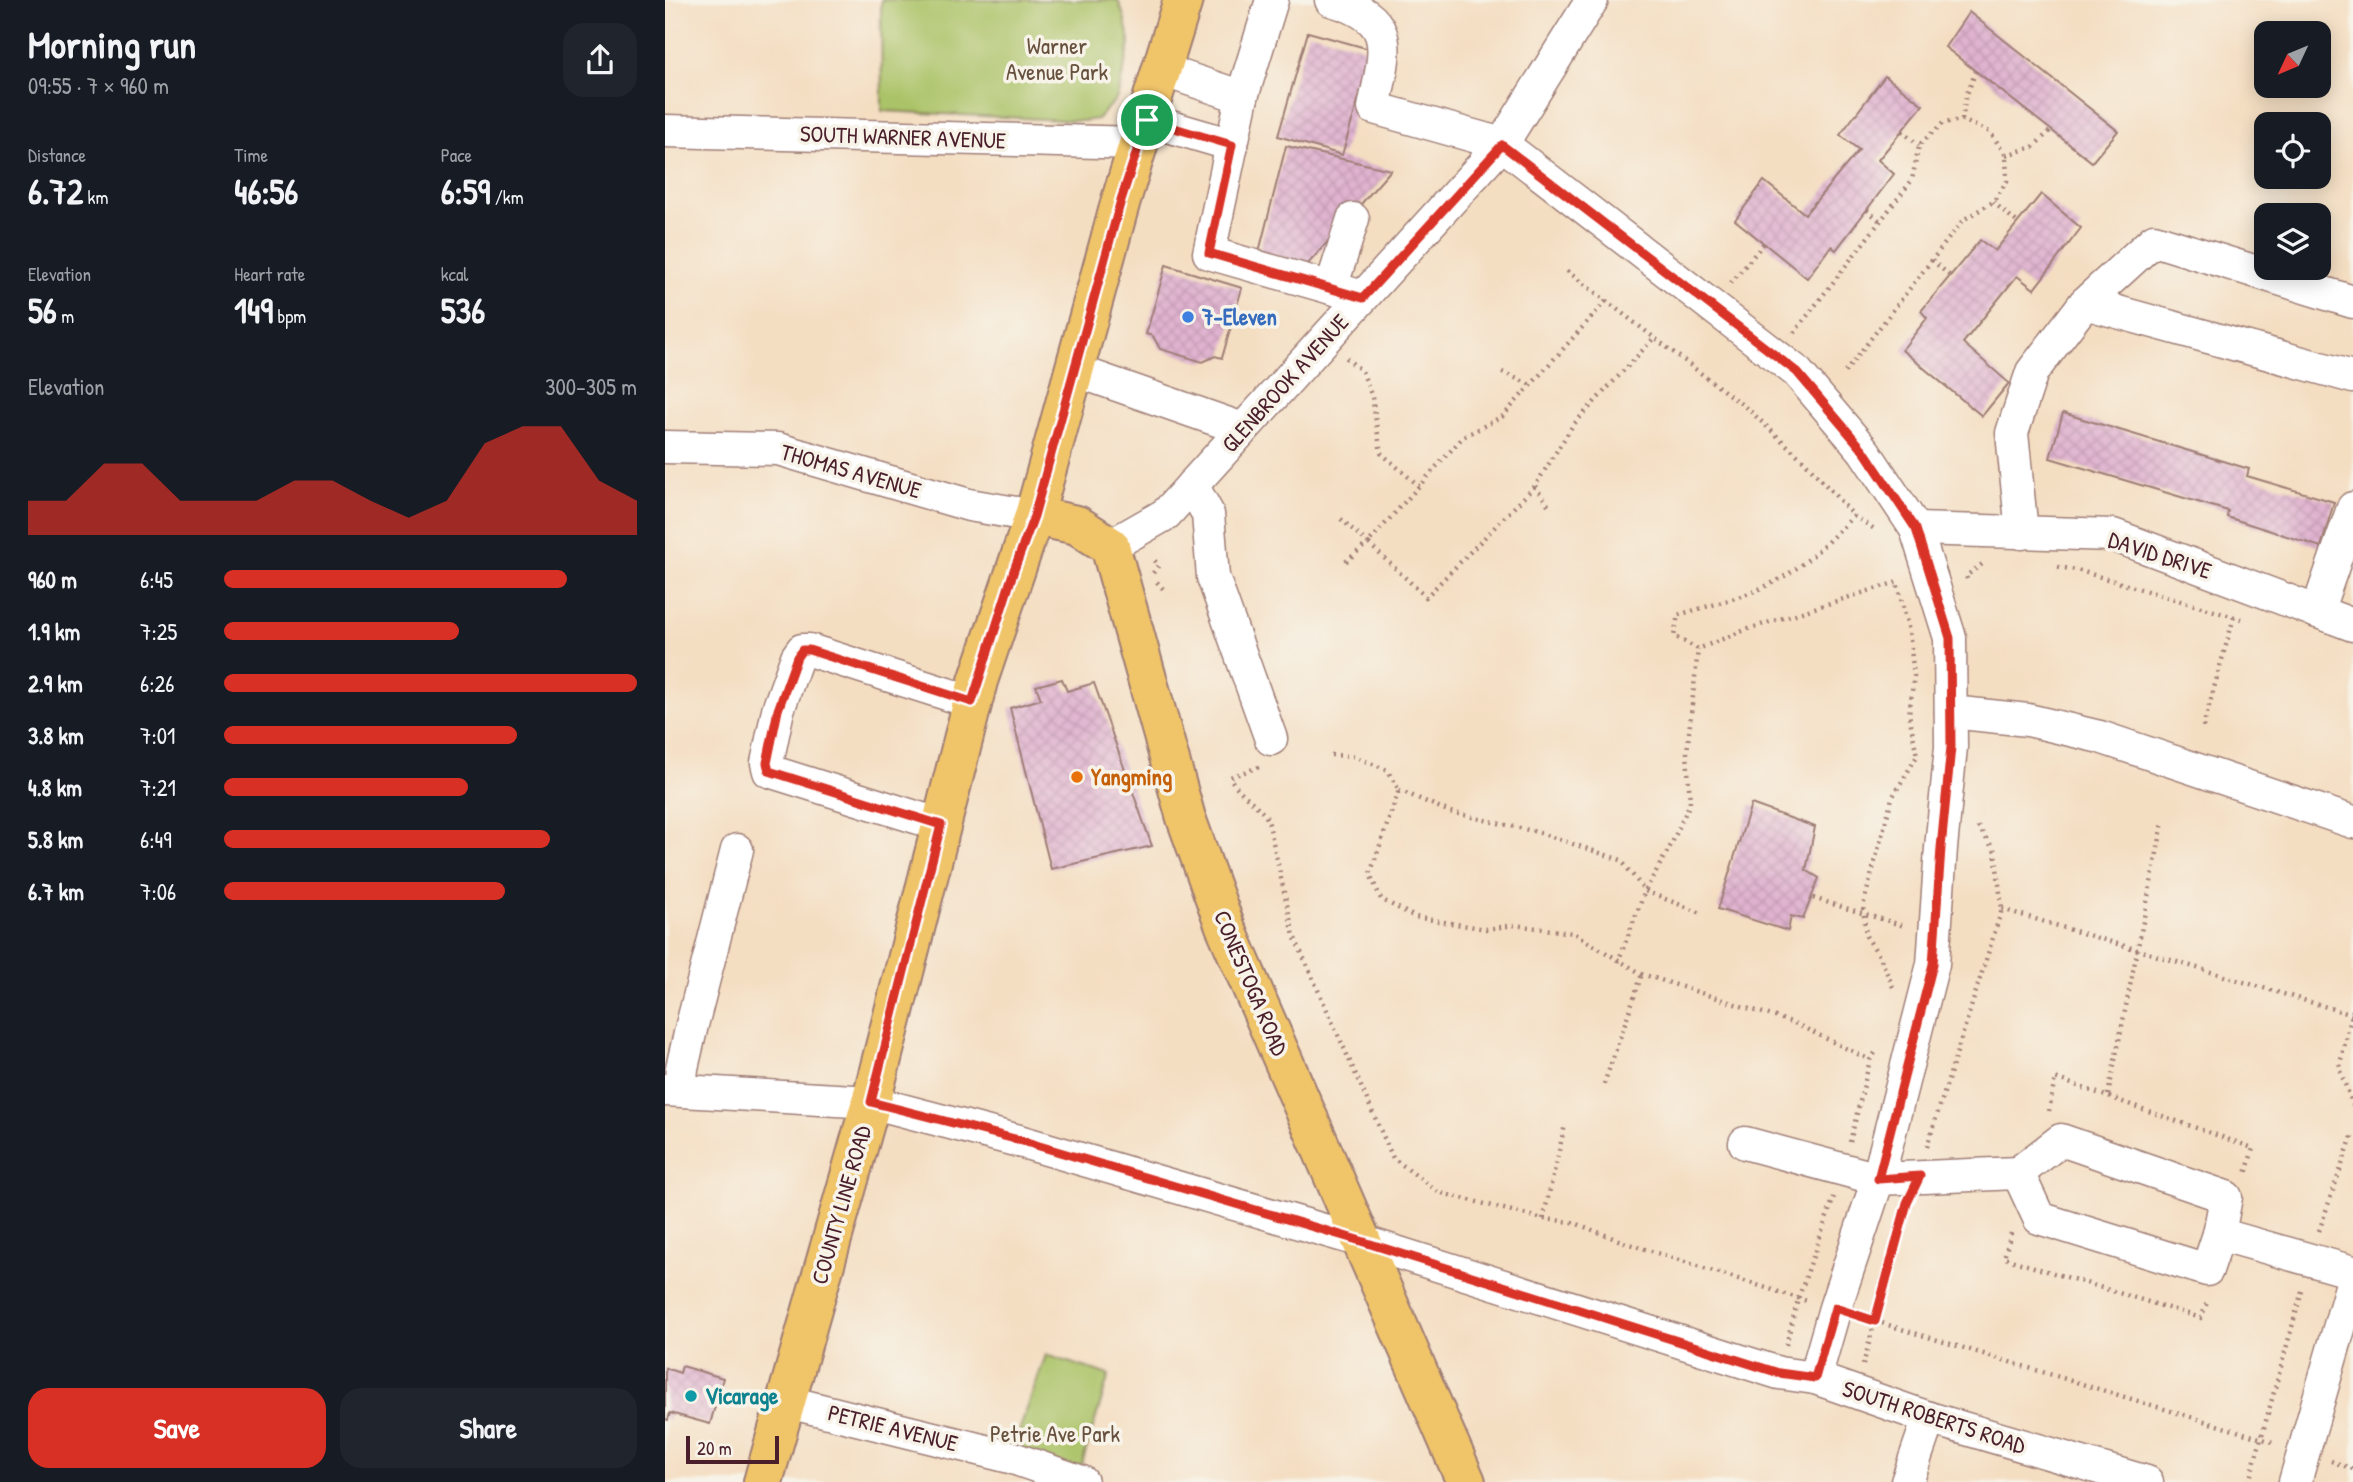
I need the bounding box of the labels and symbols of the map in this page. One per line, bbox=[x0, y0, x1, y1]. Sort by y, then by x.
north arrow bbox=[2254, 21, 2331, 98]
park label: Warner Avenue Park bbox=[1006, 30, 1108, 87]
pin bbox=[1117, 90, 1177, 150]
street label: SOUTH WARNER AVENUE bbox=[799, 117, 1007, 156]
place label: 7-Eleven bbox=[1201, 301, 1277, 332]
street label: GLENBROOK AVENUE bbox=[1214, 307, 1355, 459]
marker: 7-Eleven bbox=[1180, 309, 1196, 325]
street label: THOMAS AVENUE bbox=[777, 436, 925, 505]
street label: DAVID DRIVE bbox=[2105, 523, 2216, 586]
place label: Yangming bbox=[1091, 761, 1172, 793]
marker: Yangming bbox=[1069, 769, 1085, 785]
street label: CONESTOGA ROAD bbox=[1207, 905, 1296, 1060]
street label: COUNTY LINE ROAD bbox=[803, 1122, 878, 1288]
street label: SOUTH ROBERTS ROAD bbox=[1839, 1372, 2030, 1461]
place label: Vicarage bbox=[705, 1380, 779, 1412]
marker: Vicarage bbox=[683, 1388, 699, 1404]
street label: PETRIE AVENUE bbox=[825, 1396, 961, 1459]
park label: Petrie Ave Park bbox=[990, 1418, 1120, 1449]
scale bar bbox=[686, 1433, 779, 1465]

